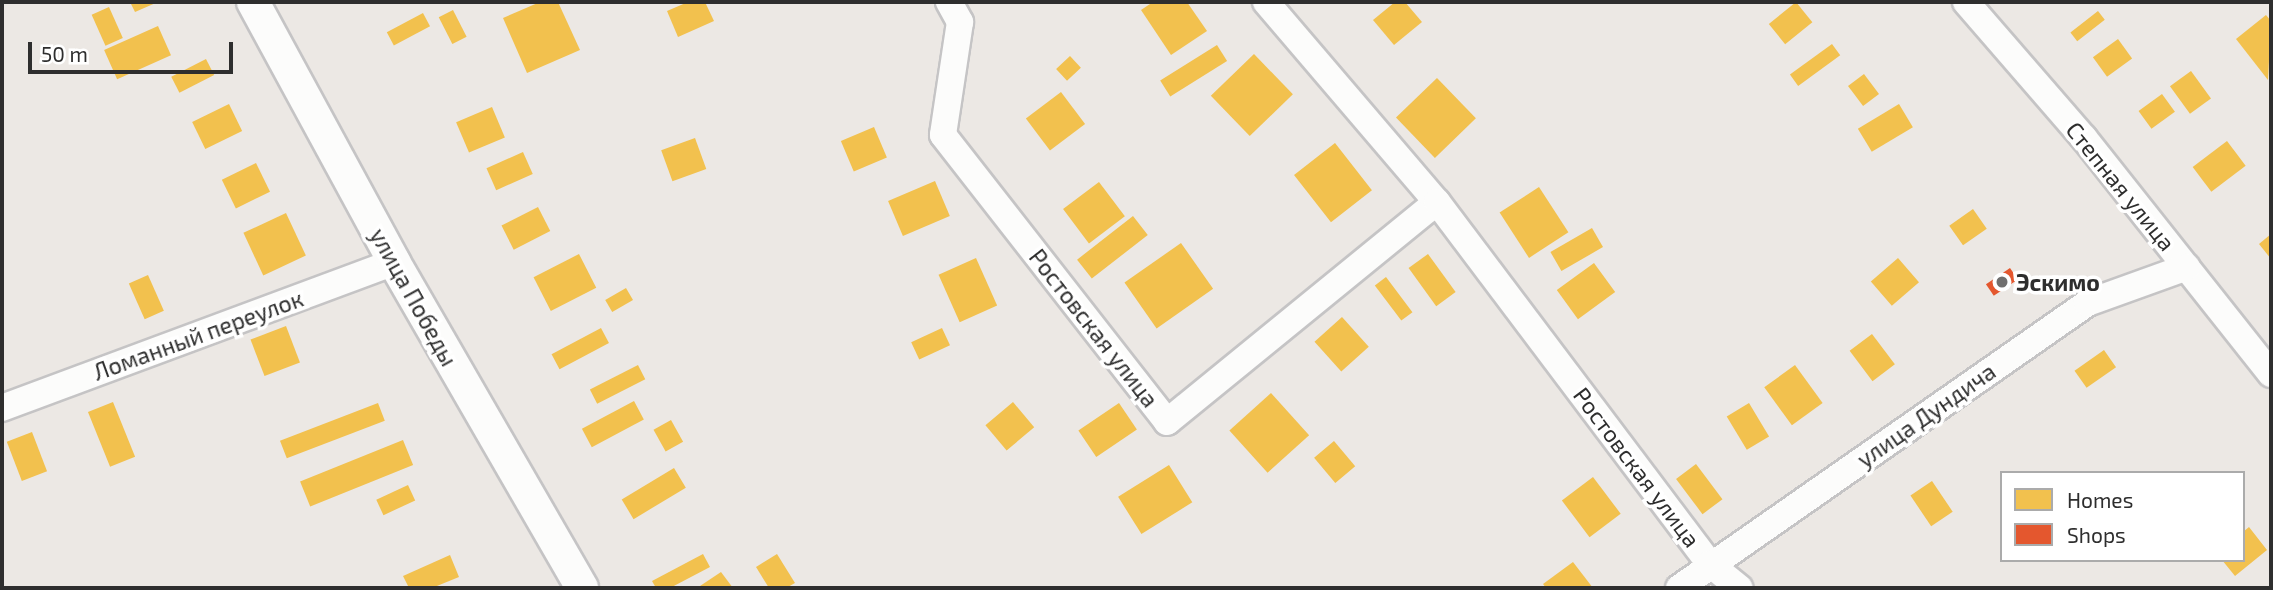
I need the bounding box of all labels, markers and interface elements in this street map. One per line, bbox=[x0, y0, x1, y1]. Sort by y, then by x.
scale bar bbox=[32, 28, 236, 72]
text: 50 m bbox=[41, 41, 88, 66]
street label: Степная улица bbox=[2061, 116, 2181, 256]
street label: улица Победы bbox=[365, 223, 463, 371]
street label: Ростовская улица bbox=[1024, 243, 1164, 413]
place label: Эскимо bbox=[2016, 268, 2100, 296]
marker: Эскимо bbox=[1994, 274, 2010, 290]
street label: Ломанный переулок bbox=[89, 284, 307, 386]
street label: улица Дундича bbox=[1851, 357, 2001, 473]
street label: Ростовская улица bbox=[1568, 382, 1706, 552]
legend bbox=[2000, 471, 2245, 562]
text: Homes bbox=[2067, 487, 2133, 512]
text: Shops bbox=[2067, 522, 2126, 547]

